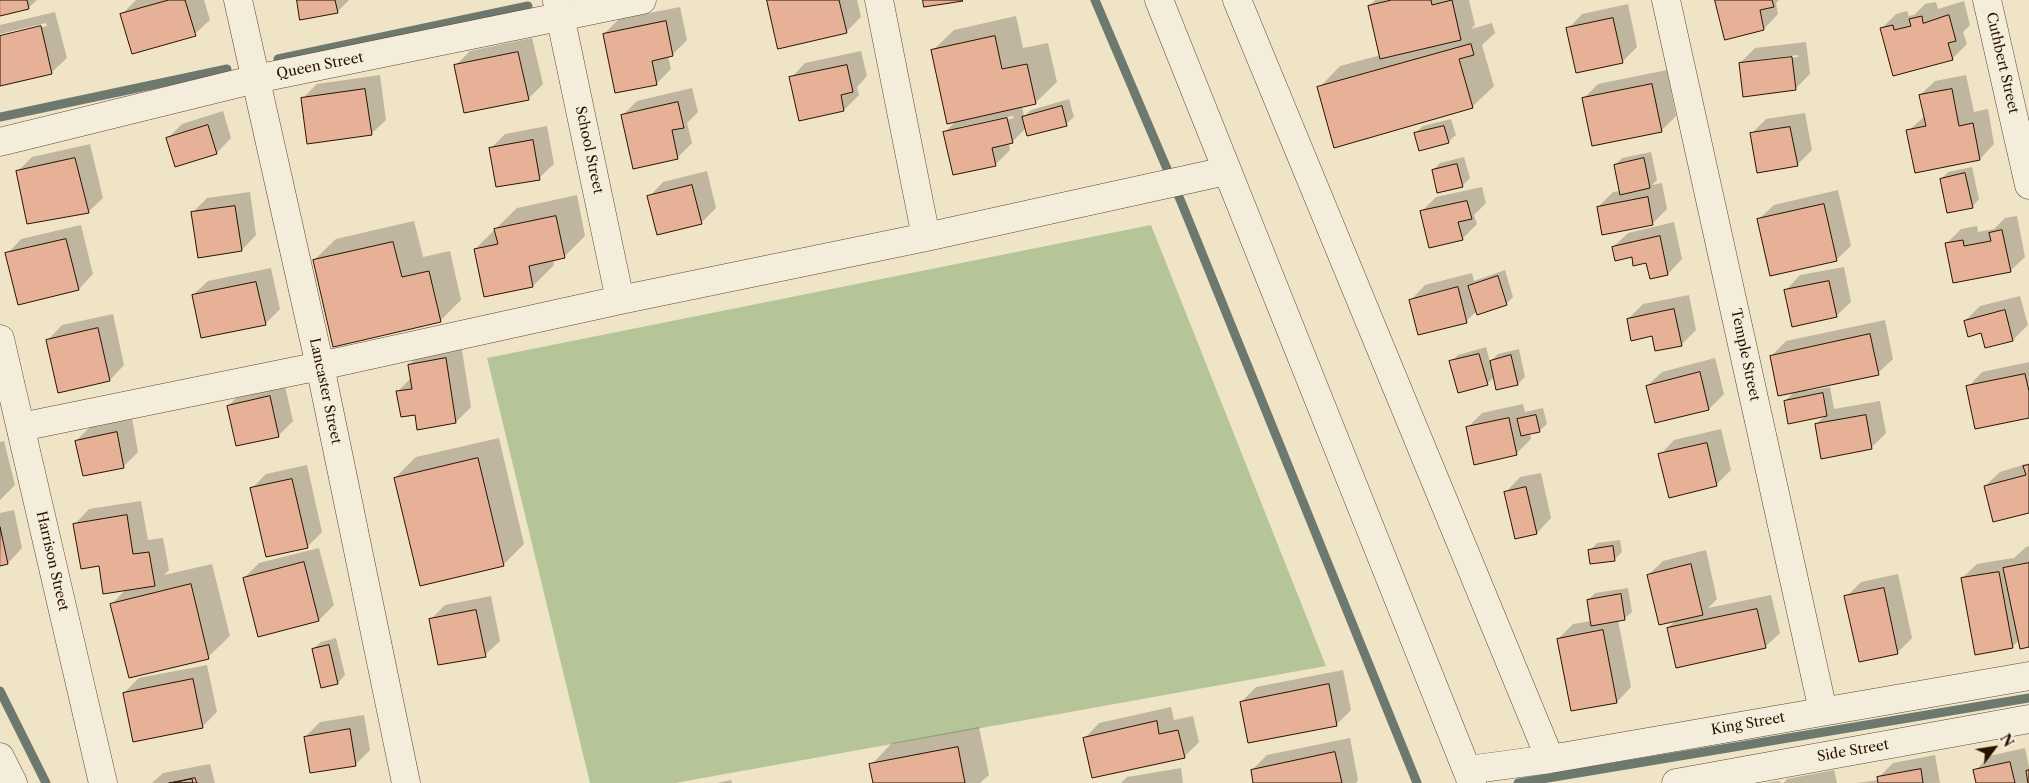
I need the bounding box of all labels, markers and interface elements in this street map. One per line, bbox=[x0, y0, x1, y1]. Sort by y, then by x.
street label: Cuthbert Street bbox=[1982, 11, 2022, 115]
street label: Queen Street bbox=[275, 49, 365, 83]
street label: School Street bbox=[572, 105, 606, 195]
street label: Temple Street bbox=[1727, 307, 1763, 403]
street label: Lancaster Street bbox=[306, 336, 344, 446]
street label: Harrison Street bbox=[32, 509, 72, 613]
street label: King Street bbox=[1710, 709, 1786, 739]
north arrow bbox=[1969, 723, 2019, 773]
text: N bbox=[1996, 730, 2018, 750]
street label: Side Street bbox=[1816, 736, 1890, 766]

